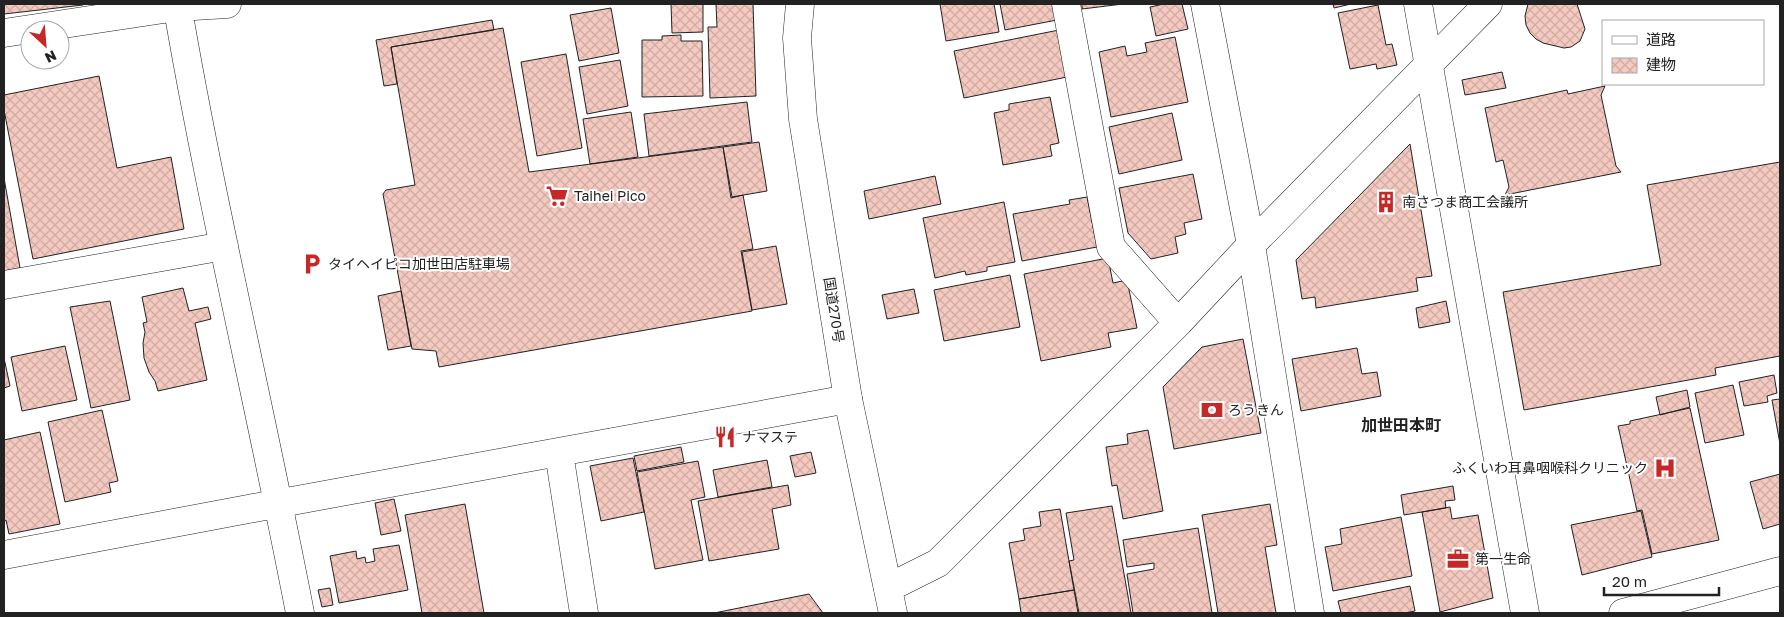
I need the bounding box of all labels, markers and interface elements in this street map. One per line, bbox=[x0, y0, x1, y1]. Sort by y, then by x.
north arrow bbox=[20, 20, 70, 70]
legend bbox=[1602, 20, 1764, 85]
text: 道路 bbox=[1646, 30, 1676, 48]
text: N bbox=[42, 47, 59, 67]
text: 建物 bbox=[1646, 55, 1676, 73]
supermarket icon: Taihei Pico bbox=[544, 183, 570, 209]
place label: Taihei Pico bbox=[574, 187, 646, 204]
building icon: 南さつま商工会議所 bbox=[1373, 189, 1399, 215]
place label: 南さつま商工会議所 bbox=[1402, 193, 1528, 210]
parking icon: タイヘイピコ加世田店駐車場 bbox=[299, 251, 325, 277]
place label: タイヘイピコ加世田店駐車場 bbox=[328, 255, 510, 272]
street label: 国道270号 bbox=[821, 276, 848, 344]
bank icon: ろうきん bbox=[1199, 397, 1225, 423]
place label: ろうきん bbox=[1228, 401, 1284, 418]
district label: 加世田本町 bbox=[1361, 415, 1441, 435]
restaurant icon: ナマステ bbox=[712, 424, 738, 450]
place label: ナマステ bbox=[742, 428, 798, 445]
hospital icon: ふくいわ耳鼻咽喉科クリニック bbox=[1652, 455, 1678, 481]
place label: ふくいわ耳鼻咽喉科クリニック bbox=[1452, 459, 1648, 476]
office icon: 第一生命 bbox=[1445, 546, 1471, 572]
place label: 第一生命 bbox=[1475, 550, 1531, 567]
scale bar bbox=[1604, 564, 1719, 596]
text: 20 m bbox=[1612, 572, 1647, 590]

